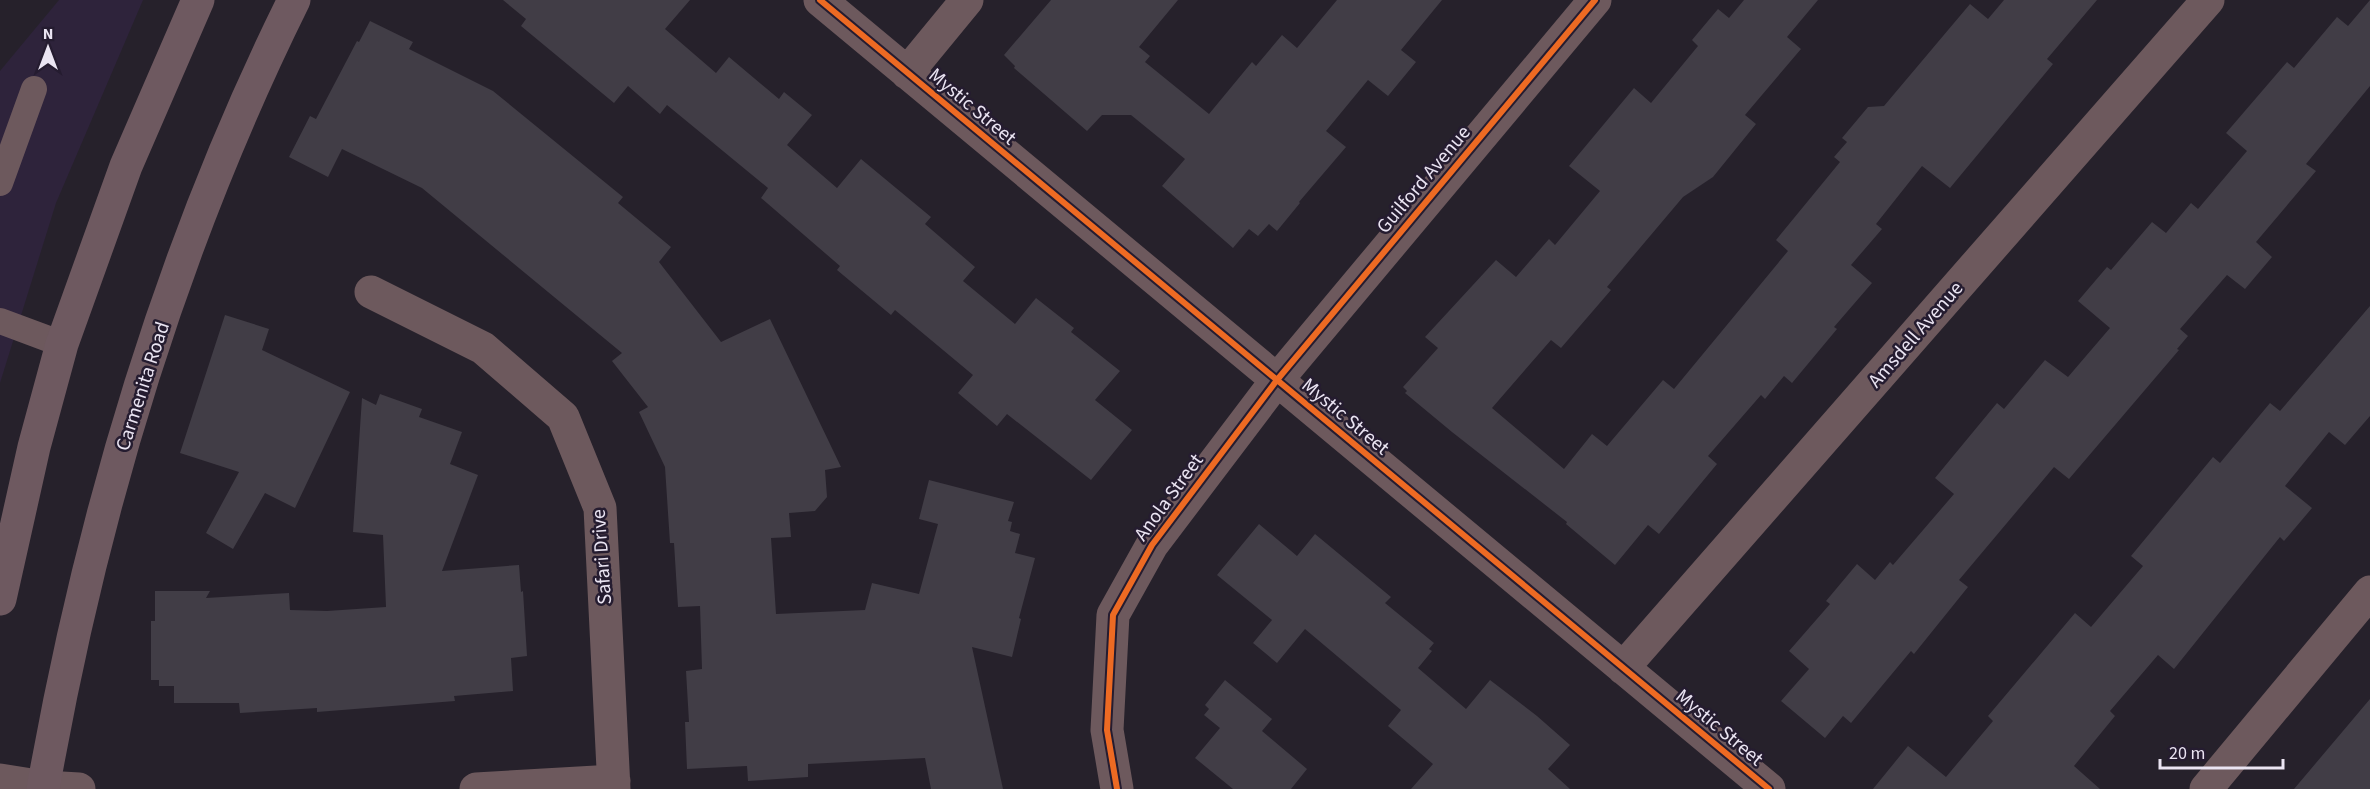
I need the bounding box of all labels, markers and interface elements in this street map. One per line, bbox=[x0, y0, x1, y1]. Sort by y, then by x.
north arrow bbox=[18, 18, 78, 78]
text: N bbox=[43, 23, 53, 45]
street label: Mystic Street bbox=[922, 62, 1022, 152]
street label: Guilford Avenue bbox=[1370, 120, 1477, 240]
street label: Amsdell Avenue bbox=[1862, 275, 1970, 394]
street label: Carmenita Road bbox=[109, 318, 177, 454]
street label: Mystic Street bbox=[1295, 372, 1395, 462]
street label: Anola Street bbox=[1128, 448, 1210, 547]
street label: Safari Drive bbox=[585, 508, 619, 606]
street label: Mystic Street bbox=[1669, 683, 1769, 773]
scale bar bbox=[2160, 732, 2283, 770]
text: 20 m bbox=[2169, 741, 2205, 766]

